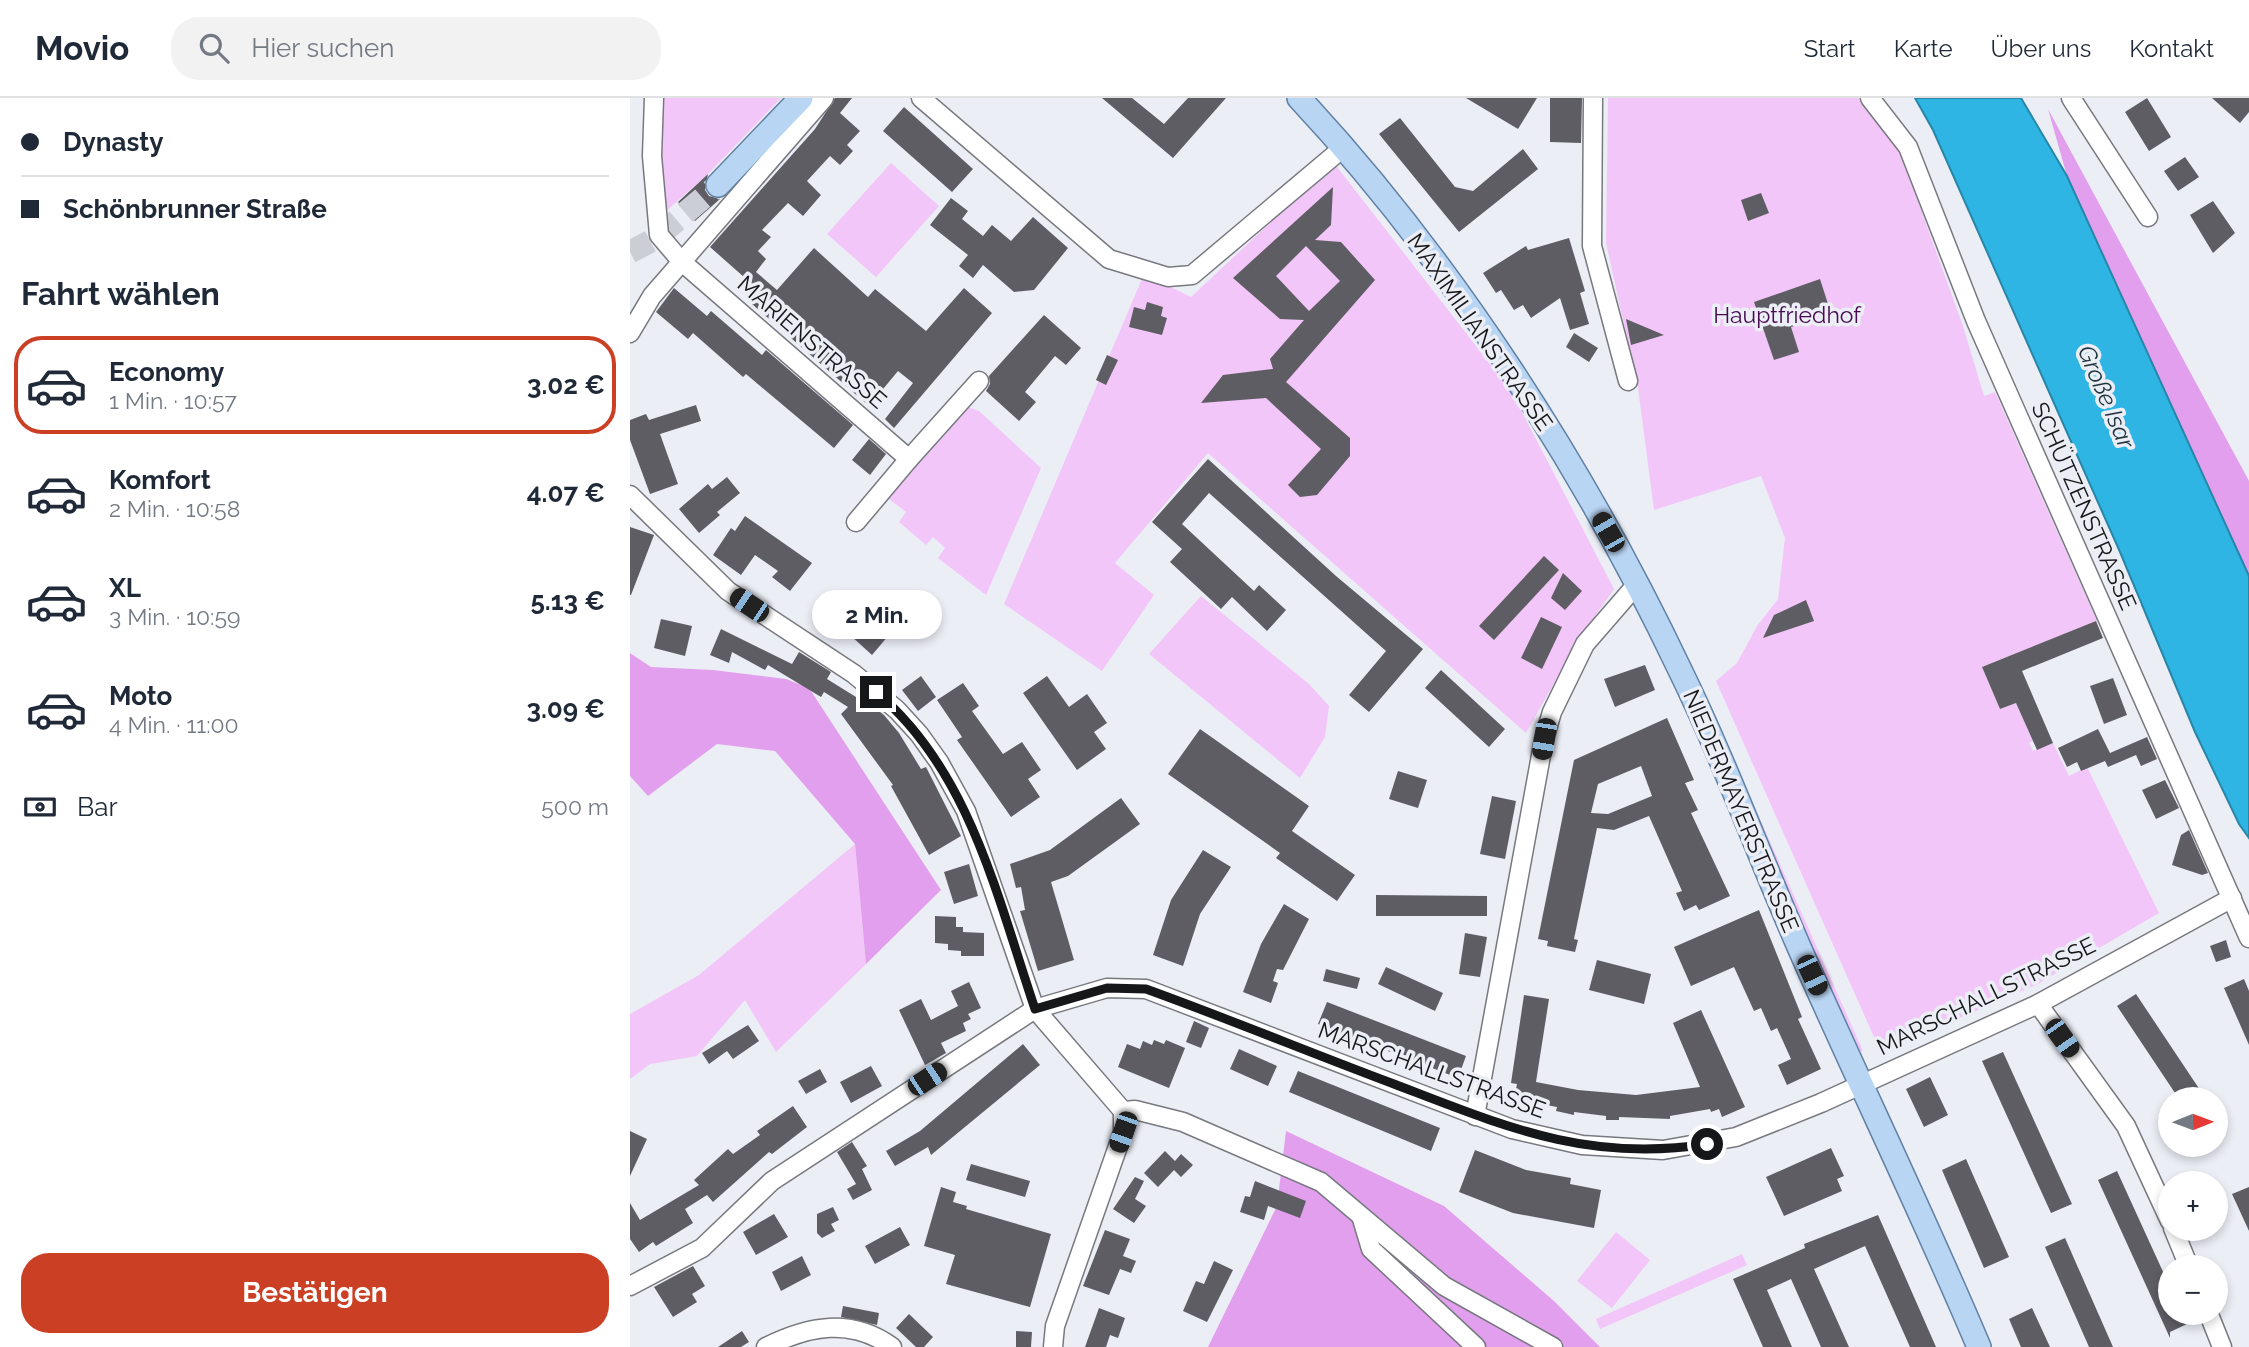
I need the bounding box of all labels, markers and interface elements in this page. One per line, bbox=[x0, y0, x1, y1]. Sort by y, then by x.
search box bbox=[171, 17, 661, 80]
text: Movio bbox=[35, 29, 129, 68]
icon: search bbox=[195, 29, 233, 67]
text: Hier suchen bbox=[251, 33, 394, 63]
text: Start bbox=[1804, 34, 1856, 63]
text: Karte bbox=[1894, 34, 1953, 63]
text: Über uns bbox=[1991, 34, 2091, 63]
text: Kontakt bbox=[2129, 34, 2214, 63]
text: Dynasty bbox=[63, 127, 164, 157]
text: Schönbrunner Straße bbox=[63, 194, 327, 224]
street label: MAXIMILIANSTRASSE bbox=[1402, 228, 1559, 435]
street label: MARIENSTRASSE bbox=[732, 270, 892, 414]
text: Fahrt wählen bbox=[21, 275, 220, 312]
park label: Hauptfriedhof bbox=[1713, 301, 1862, 328]
water label: Große Isar bbox=[2072, 341, 2141, 453]
icon: car bbox=[25, 354, 88, 417]
text: Economy bbox=[109, 357, 224, 387]
text: 3.02 € bbox=[527, 370, 605, 400]
text: 1 Min. · 10:57 bbox=[109, 387, 237, 414]
street label: SCHÜTZENSTRASSE bbox=[2026, 398, 2142, 614]
icon: car bbox=[25, 462, 88, 525]
text: Komfort bbox=[109, 465, 211, 495]
text: 4.07 € bbox=[527, 478, 605, 508]
text: 2 Min. · 10:58 bbox=[109, 495, 240, 522]
car bbox=[1589, 509, 1628, 555]
icon: car bbox=[25, 570, 88, 633]
text: XL bbox=[109, 573, 141, 603]
car bbox=[726, 585, 773, 625]
text: 5.13 € bbox=[530, 586, 605, 616]
callout: 2 Min. bbox=[811, 590, 941, 640]
text: 2 Min. bbox=[845, 601, 909, 628]
text: 3 Min. · 10:59 bbox=[109, 603, 240, 630]
route end bbox=[860, 676, 892, 708]
icon: car bbox=[25, 678, 88, 741]
text: Moto bbox=[109, 681, 172, 711]
street label: NIEDERMAYERSTRASSE bbox=[1678, 685, 1805, 936]
text: 3.09 € bbox=[526, 694, 605, 724]
text: 4 Min. · 11:00 bbox=[109, 711, 239, 738]
car bbox=[1531, 717, 1558, 761]
icon: cash bbox=[21, 788, 59, 826]
text: Bar bbox=[77, 792, 118, 822]
text: 500 m bbox=[541, 793, 609, 820]
street label: MARSCHALLSTRASSE bbox=[1872, 931, 2100, 1060]
car bbox=[1794, 952, 1831, 998]
car bbox=[2042, 1015, 2083, 1061]
street label: MARSCHALLSTRASSE bbox=[1315, 1016, 1550, 1123]
car bbox=[904, 1059, 951, 1099]
north arrow bbox=[2158, 1087, 2228, 1157]
map controls bbox=[2158, 1087, 2228, 1325]
car bbox=[1107, 1109, 1140, 1155]
route start bbox=[1691, 1128, 1723, 1160]
button: + bbox=[2158, 1171, 2228, 1241]
button: Bestätigen bbox=[21, 1253, 609, 1333]
button: − bbox=[2158, 1255, 2228, 1325]

